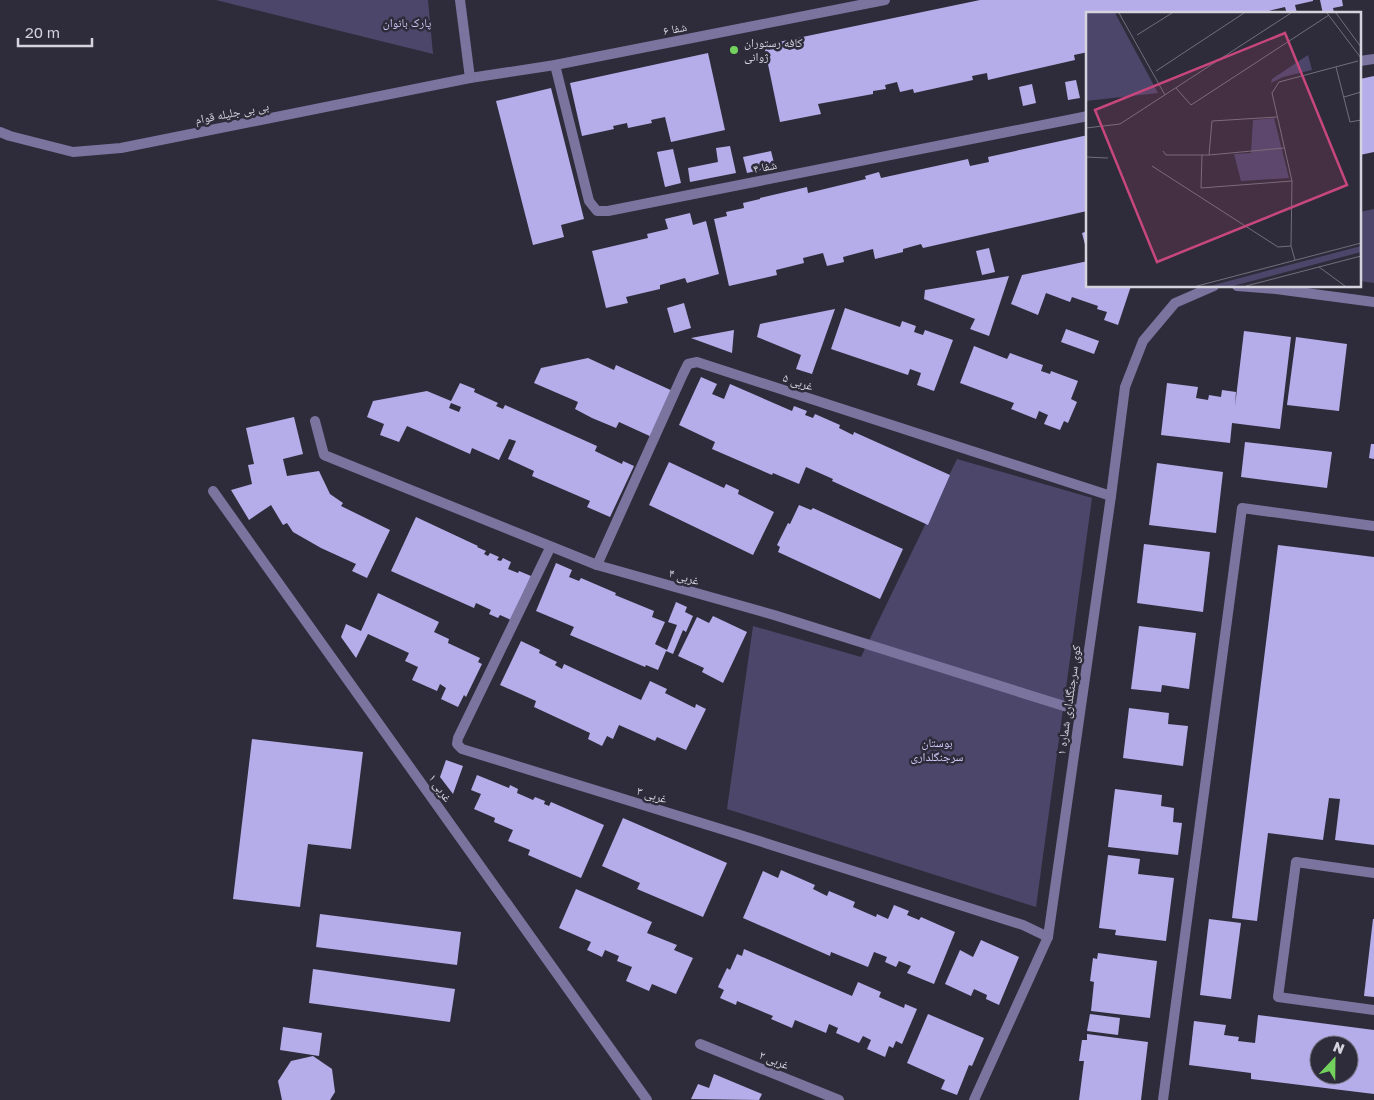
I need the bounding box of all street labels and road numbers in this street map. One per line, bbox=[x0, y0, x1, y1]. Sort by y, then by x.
street label: شفا ۶ bbox=[662, 19, 688, 38]
street label: بی بی جلیله قوام bbox=[194, 98, 270, 128]
street label: شفا ۴ bbox=[752, 157, 778, 176]
street label: غربی ۵ bbox=[781, 370, 815, 394]
street label: غربی ۴ bbox=[667, 565, 701, 588]
street label: کوی سرجنگلداری شماره ۱ bbox=[1053, 644, 1084, 756]
street label: غربی ۱ bbox=[425, 771, 455, 805]
street label: غربی ۳ bbox=[635, 783, 669, 807]
street label: غربی ۲ bbox=[757, 1047, 791, 1073]

